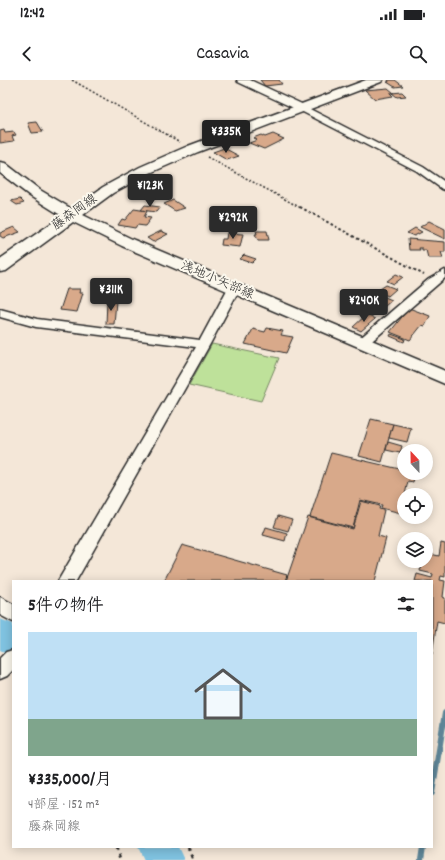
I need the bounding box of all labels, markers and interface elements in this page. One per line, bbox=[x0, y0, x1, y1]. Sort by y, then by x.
text: 12:42 bbox=[20, 3, 45, 25]
text: Casavia bbox=[196, 42, 249, 67]
icon: back bbox=[16, 43, 38, 65]
icon: search bbox=[407, 43, 429, 65]
pin: ¥335K bbox=[198, 120, 254, 154]
text: ¥335K bbox=[211, 123, 241, 142]
pin: ¥123K bbox=[122, 174, 178, 208]
text: ¥123K bbox=[137, 177, 163, 196]
street label: 藤森岡線 bbox=[48, 190, 103, 236]
pin: ¥292K bbox=[205, 206, 261, 240]
text: ¥292K bbox=[218, 209, 248, 228]
street label: 浅地小矢部線 bbox=[177, 257, 258, 305]
pin: ¥311K bbox=[83, 278, 139, 312]
text: ¥311K bbox=[99, 281, 123, 300]
pin: ¥240K bbox=[336, 289, 392, 323]
text: ¥240K bbox=[349, 292, 379, 311]
north arrow bbox=[397, 444, 433, 480]
map controls bbox=[397, 444, 433, 568]
button: locate bbox=[397, 488, 433, 524]
button: layers bbox=[397, 532, 433, 568]
icon: filters bbox=[395, 593, 417, 615]
text: 5件の物件 bbox=[28, 595, 104, 619]
icon: home bbox=[187, 658, 259, 730]
text: ¥335,000/月 bbox=[28, 769, 112, 793]
text: 4部屋 · 152 m² bbox=[28, 796, 100, 815]
text: 藤森岡線 bbox=[28, 818, 80, 837]

